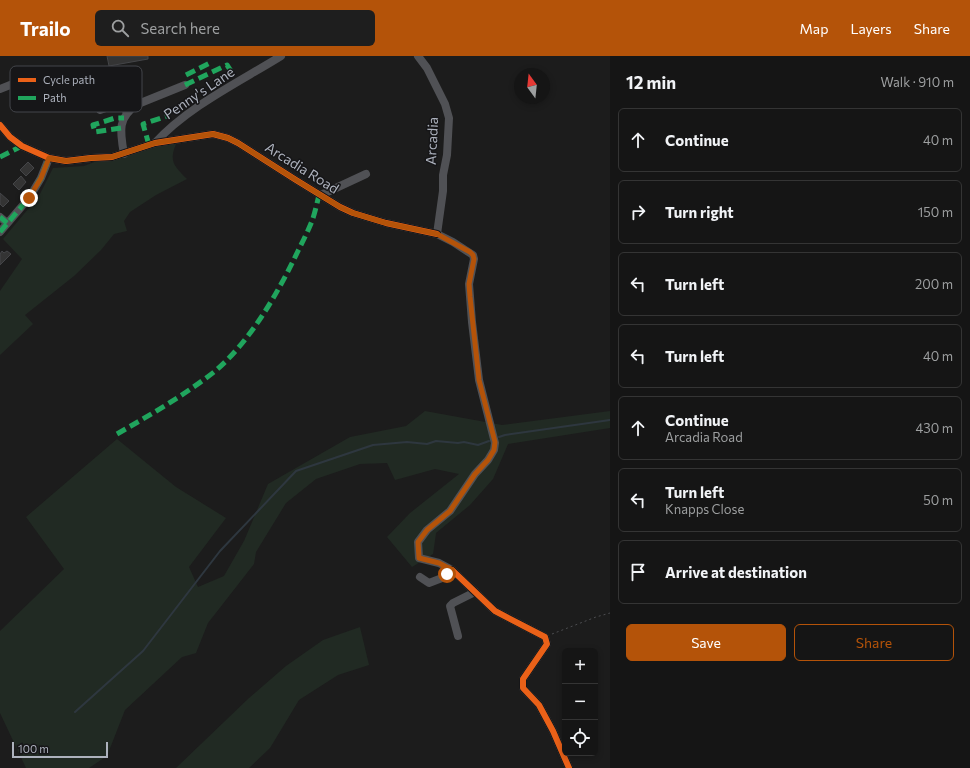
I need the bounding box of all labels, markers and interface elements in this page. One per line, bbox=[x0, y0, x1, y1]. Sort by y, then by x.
search box bbox=[95, 10, 375, 46]
text: Trailo bbox=[20, 17, 71, 40]
icon: search bbox=[109, 17, 131, 39]
text: Search here bbox=[141, 19, 220, 37]
text: Map bbox=[800, 20, 828, 37]
text: Layers bbox=[850, 20, 892, 37]
text: Share bbox=[914, 20, 950, 37]
street label: Penny's Lane bbox=[160, 63, 237, 122]
legend bbox=[10, 66, 142, 112]
north arrow bbox=[514, 68, 550, 104]
text: 12 min bbox=[626, 72, 676, 93]
text: Cycle path bbox=[43, 73, 95, 86]
text: Walk · 910 m bbox=[880, 74, 954, 90]
text: Path bbox=[43, 91, 66, 104]
street label: Arcadia bbox=[422, 116, 441, 166]
icon: ahead bbox=[627, 129, 649, 151]
text: Continue bbox=[665, 131, 729, 149]
text: 40 m bbox=[923, 132, 953, 148]
street label: Arcadia Road bbox=[262, 138, 342, 197]
route end bbox=[20, 189, 38, 207]
icon: right bbox=[627, 201, 649, 223]
text: Turn right bbox=[665, 203, 734, 221]
text: 150 m bbox=[918, 204, 953, 220]
icon: left bbox=[627, 273, 649, 295]
text: Turn left bbox=[665, 275, 724, 293]
text: 200 m bbox=[915, 276, 953, 292]
icon: left bbox=[627, 345, 649, 367]
text: Turn left bbox=[665, 347, 724, 365]
text: 40 m bbox=[923, 348, 953, 364]
text: Continue bbox=[665, 411, 729, 429]
icon: ahead bbox=[627, 417, 649, 439]
text: 430 m bbox=[915, 420, 953, 436]
text: Arcadia Road bbox=[665, 429, 743, 445]
text: Turn left bbox=[665, 483, 724, 501]
icon: left bbox=[627, 489, 649, 511]
text: 50 m bbox=[923, 492, 953, 508]
text: Knapps Close bbox=[665, 501, 744, 517]
icon: arrive bbox=[627, 561, 649, 583]
text: Arrive at destination bbox=[665, 563, 807, 581]
route start bbox=[438, 565, 456, 583]
button: Save bbox=[626, 624, 786, 661]
button: Share bbox=[794, 624, 954, 661]
map controls bbox=[562, 648, 598, 756]
button: + bbox=[562, 648, 598, 684]
button: − bbox=[562, 684, 598, 720]
button: locate bbox=[562, 720, 598, 756]
scale bar bbox=[12, 740, 108, 759]
text: 100 m bbox=[18, 742, 49, 755]

